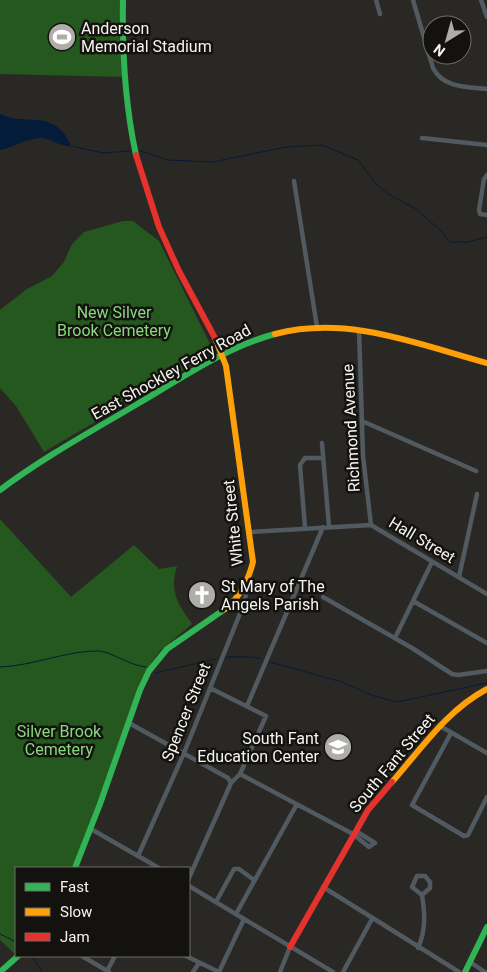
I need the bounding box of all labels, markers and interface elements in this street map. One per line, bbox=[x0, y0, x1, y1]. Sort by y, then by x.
north arrow bbox=[422, 15, 472, 65]
place label: Anderson Memorial Stadium bbox=[81, 19, 212, 56]
sports icon: Anderson Memorial Stadium bbox=[47, 22, 77, 52]
text: N bbox=[430, 41, 448, 60]
park label: New Silver Brook Cemetery bbox=[57, 303, 171, 340]
street label: East Shockley Ferry Road bbox=[88, 320, 254, 424]
street label: Richmond Avenue bbox=[338, 363, 364, 493]
street label: White Street bbox=[219, 479, 247, 567]
street label: Hall Street bbox=[385, 513, 459, 567]
place label: St Mary of The Angels Parish bbox=[221, 577, 325, 614]
church icon: St Mary of The Angels Parish bbox=[187, 580, 217, 610]
street label: Spencer Street bbox=[158, 660, 214, 764]
street label: South Fant Street bbox=[345, 710, 439, 816]
park label: Silver Brook Cemetery bbox=[17, 722, 102, 759]
place label: South Fant Education Center bbox=[197, 729, 320, 766]
school or university icon: South Fant Education Center bbox=[323, 732, 353, 762]
legend bbox=[15, 867, 190, 957]
text: Fast bbox=[60, 878, 89, 896]
text: Slow bbox=[60, 903, 92, 921]
text: Jam bbox=[60, 928, 90, 946]

